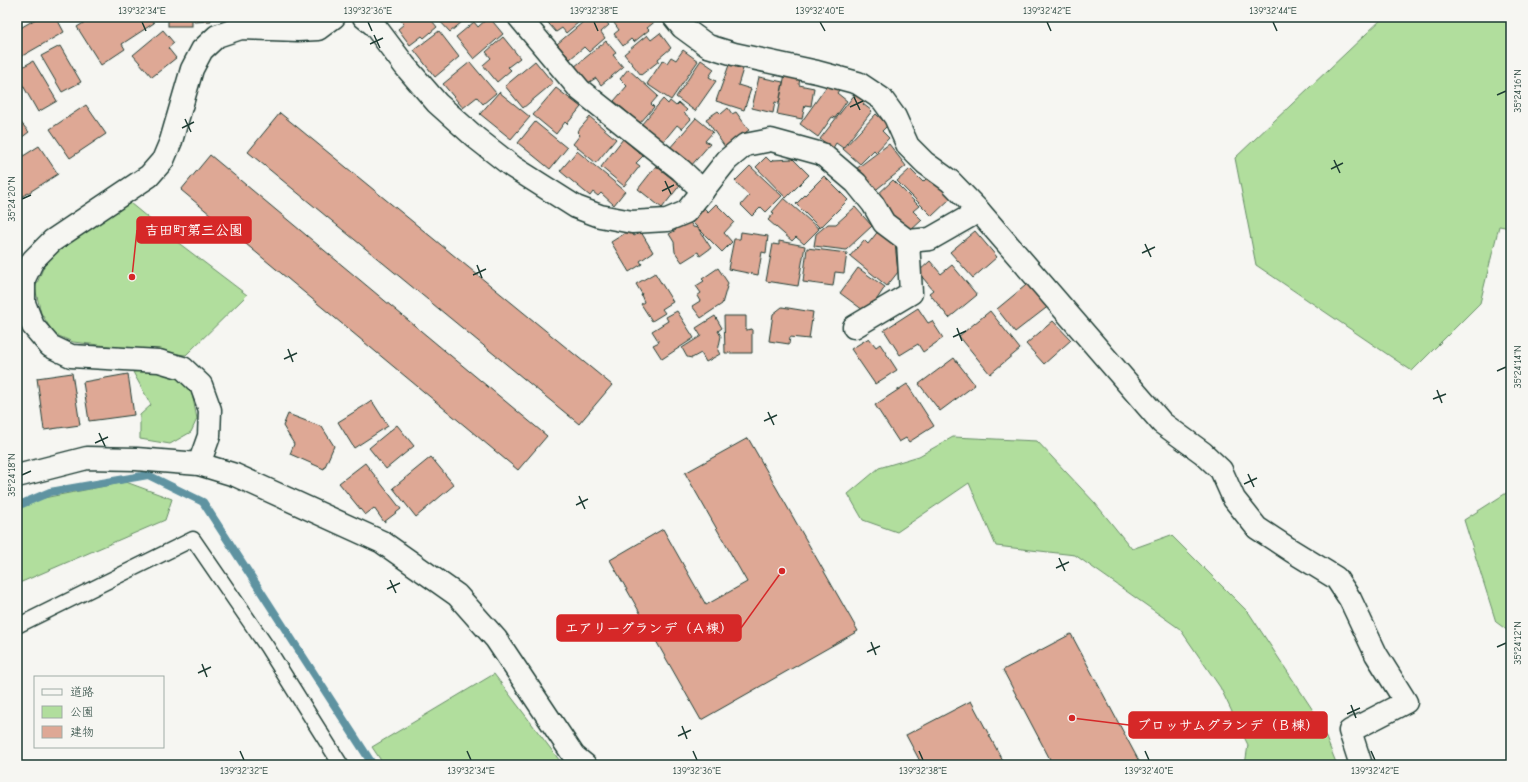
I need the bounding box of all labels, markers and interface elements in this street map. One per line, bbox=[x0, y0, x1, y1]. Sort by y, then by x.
text: 139°32'34"E bbox=[118, 5, 166, 17]
text: 139°32'36"E bbox=[344, 5, 392, 17]
text: 139°32'38"E bbox=[570, 5, 618, 17]
text: 139°32'40"E bbox=[796, 5, 844, 17]
text: 139°32'42"E bbox=[1023, 5, 1071, 17]
text: 139°32'44"E bbox=[1249, 5, 1297, 17]
text: 35°24'16"N bbox=[1512, 69, 1524, 113]
text: 35°24'20"N bbox=[6, 176, 18, 222]
callout: 吉田町第三公園 bbox=[137, 217, 251, 243]
text: 吉田町第三公園 bbox=[145, 222, 243, 239]
text: 35°24'14"N bbox=[1512, 345, 1524, 389]
text: 35°24'18"N bbox=[6, 453, 18, 497]
callout: エアリーグランデ（Ａ棟） bbox=[557, 615, 741, 641]
text: エアリーグランデ（Ａ棟） bbox=[564, 620, 734, 637]
text: 35°24'12"N bbox=[1512, 621, 1524, 665]
legend bbox=[34, 676, 164, 748]
text: 道路 bbox=[70, 685, 94, 699]
text: 公園 bbox=[70, 705, 94, 719]
callout: ブロッサムグランデ（Ｂ棟） bbox=[1129, 712, 1327, 738]
text: ブロッサムグランデ（Ｂ棟） bbox=[1137, 717, 1319, 734]
text: 建物 bbox=[70, 725, 94, 739]
text: 139°32'32"E bbox=[220, 765, 268, 777]
text: 139°32'34"E bbox=[447, 765, 495, 777]
text: 139°32'36"E bbox=[673, 765, 721, 777]
text: 139°32'38"E bbox=[899, 765, 947, 777]
text: 139°32'40"E bbox=[1125, 765, 1173, 777]
text: 139°32'42"E bbox=[1351, 765, 1399, 777]

